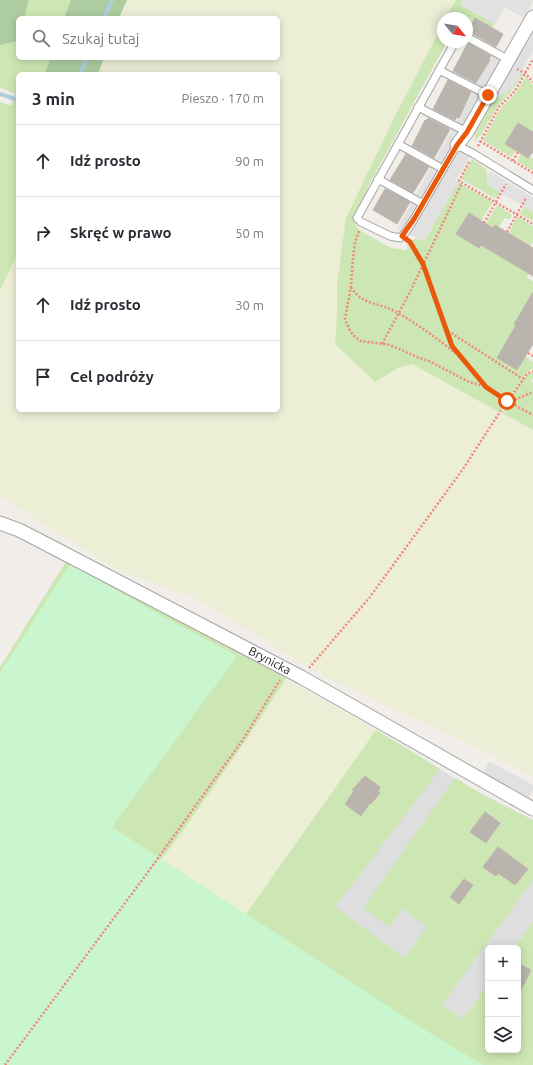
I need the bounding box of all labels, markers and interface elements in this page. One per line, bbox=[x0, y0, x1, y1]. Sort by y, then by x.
north arrow bbox=[437, 12, 473, 48]
search box bbox=[16, 16, 280, 60]
icon: search bbox=[30, 27, 52, 49]
text: Szukaj tutaj bbox=[62, 30, 139, 47]
route end bbox=[479, 86, 497, 104]
text: 3 min bbox=[32, 89, 75, 108]
text: Pieszo · 170 m bbox=[181, 91, 264, 105]
icon: ahead bbox=[32, 150, 54, 172]
text: Idź prosto bbox=[70, 152, 141, 169]
text: 90 m bbox=[235, 154, 264, 168]
icon: right bbox=[32, 222, 54, 244]
text: Skręć w prawo bbox=[70, 224, 172, 241]
text: 50 m bbox=[235, 226, 264, 240]
icon: ahead bbox=[32, 294, 54, 316]
text: Idź prosto bbox=[70, 296, 141, 313]
text: 30 m bbox=[235, 298, 264, 312]
icon: arrive bbox=[32, 366, 54, 388]
text: Cel podróży bbox=[70, 368, 154, 385]
route start bbox=[498, 392, 516, 410]
street label: Brynicka bbox=[247, 644, 293, 677]
map controls bbox=[485, 945, 521, 1053]
button: + bbox=[485, 945, 521, 981]
button: − bbox=[485, 981, 521, 1017]
button: layers bbox=[485, 1017, 521, 1053]

